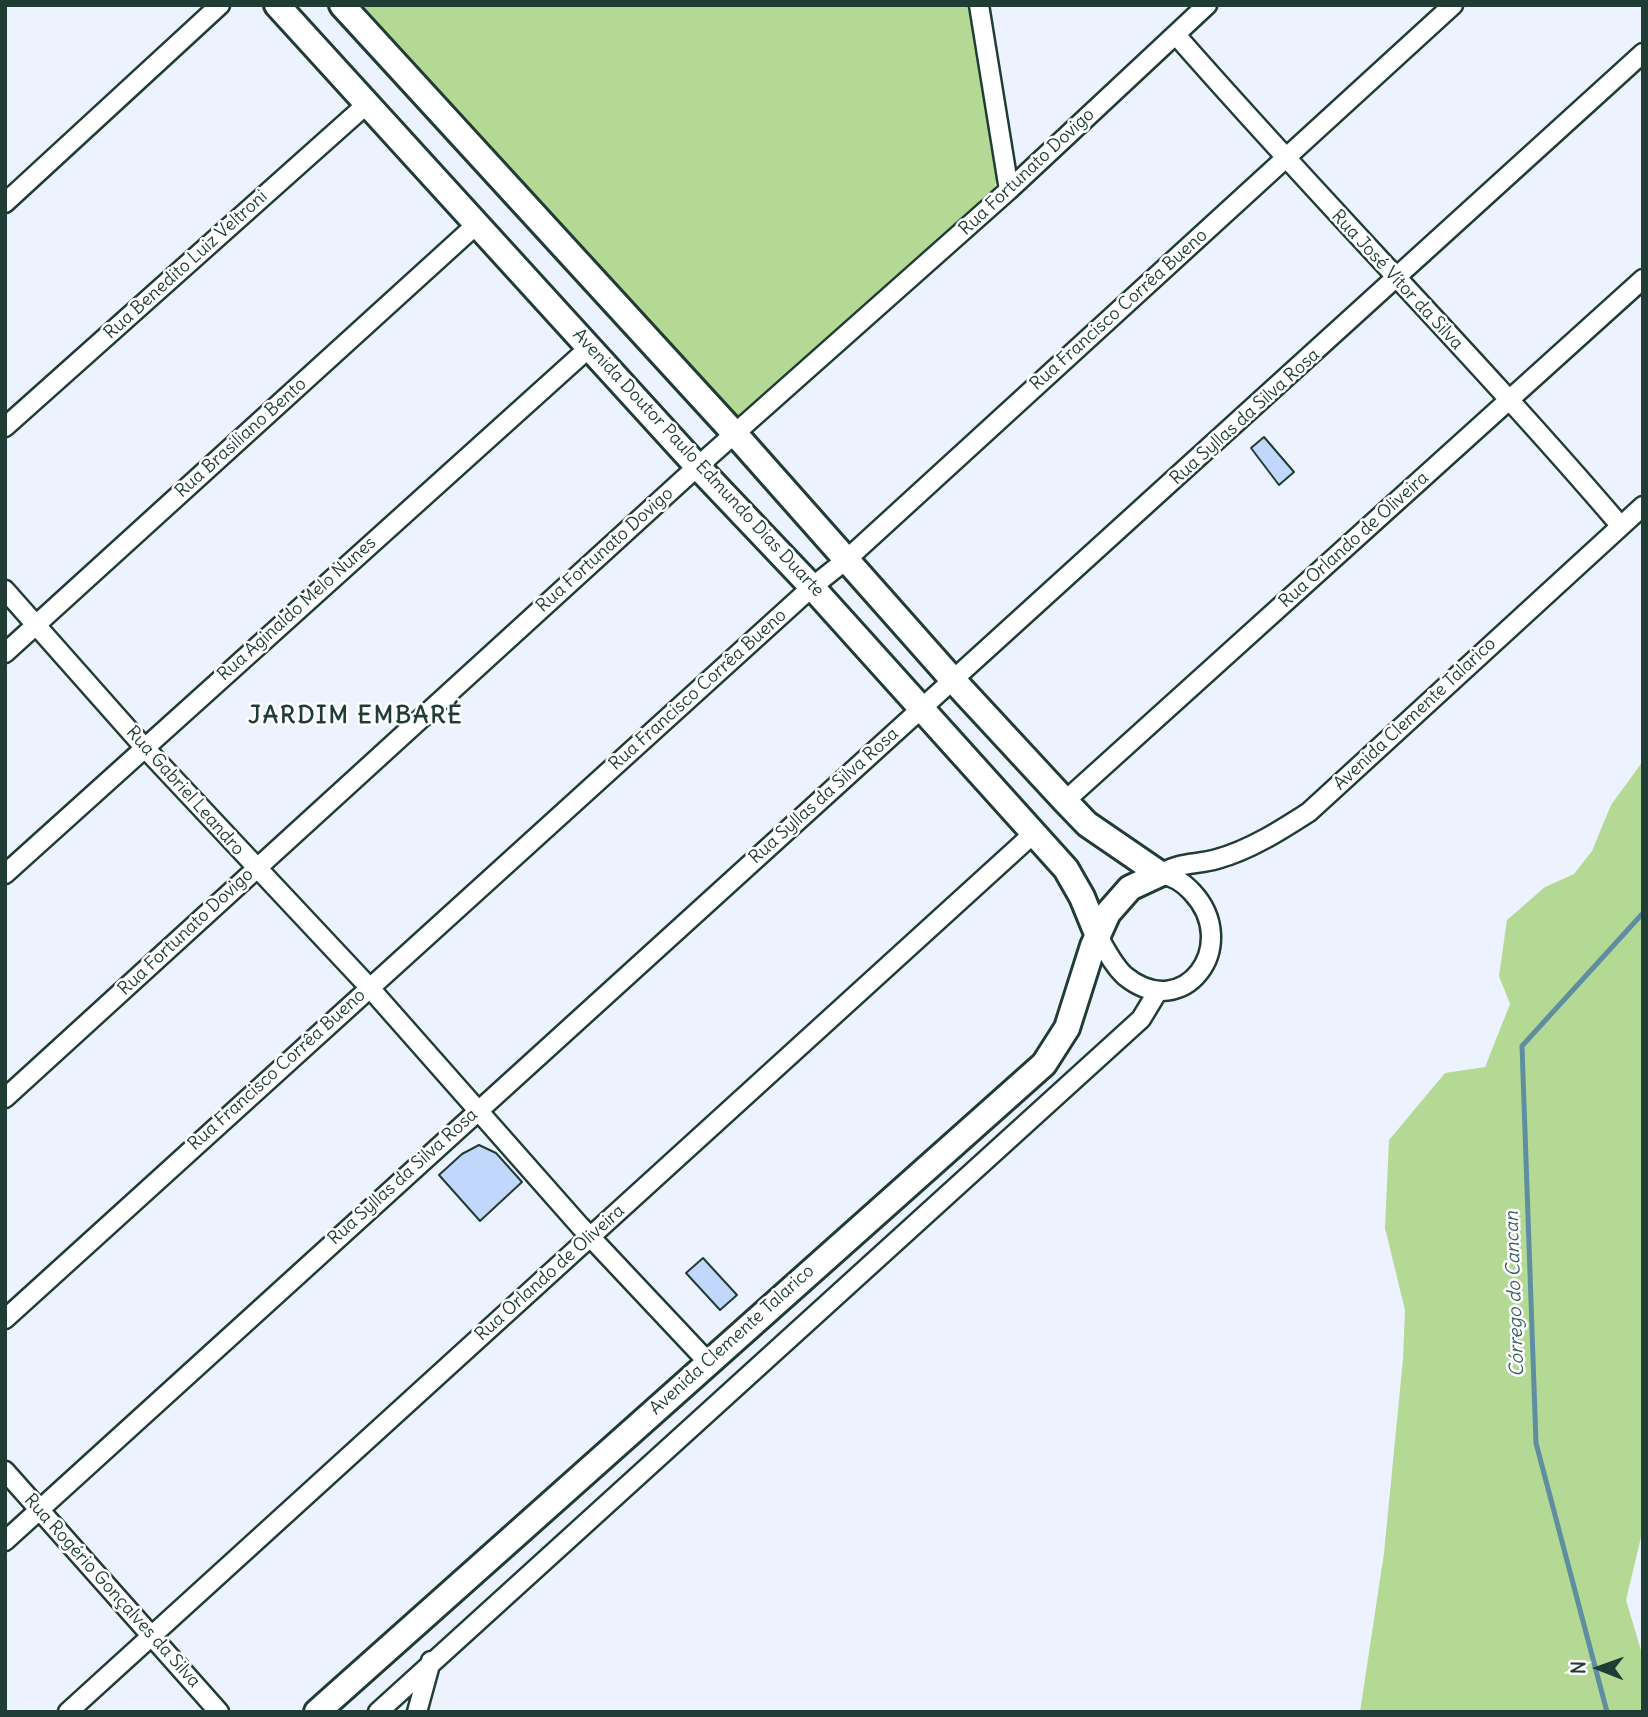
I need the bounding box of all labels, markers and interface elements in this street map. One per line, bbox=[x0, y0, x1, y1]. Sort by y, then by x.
street label: Rua Fortunato Dovigo bbox=[955, 104, 1099, 240]
street label: Rua Benedito Luiz Veltroni bbox=[100, 186, 272, 344]
street label: Rua José Vítor da Silva bbox=[1327, 206, 1467, 354]
street label: Rua Francisco Corrêa Bueno bbox=[1026, 225, 1212, 395]
street label: Avenida Doutor Paulo Edmundo Dias Duarte bbox=[568, 324, 828, 602]
street label: Rua Syllas da Silva Rosa bbox=[1166, 344, 1324, 490]
street label: Rua Brasiliano Bento bbox=[171, 373, 311, 503]
street label: Rua Orlando de Oliveira bbox=[1275, 467, 1433, 613]
street label: Rua Fortunato Dovigo bbox=[532, 483, 678, 617]
street label: Rua Aginaldo Melo Nunes bbox=[213, 532, 381, 686]
street label: Rua Francisco Corrêa Bueno bbox=[605, 605, 791, 775]
street label: Avenida Clemente Talarico bbox=[1329, 633, 1501, 795]
district label: JARDIM EMBARÉ bbox=[250, 702, 462, 730]
street label: Rua Gabriel Leandro bbox=[121, 722, 249, 860]
street label: Rua Syllas da Silva Rosa bbox=[745, 723, 903, 869]
street label: Rua Fortunato Dovigo bbox=[114, 864, 258, 1000]
street label: Rua Francisco Corrêa Bueno bbox=[184, 985, 370, 1155]
street label: Rua Syllas da Silva Rosa bbox=[324, 1104, 482, 1250]
street label: Rua Orlando de Oliveira bbox=[471, 1200, 629, 1346]
water label: Córrego do Cancan bbox=[1501, 1211, 1529, 1377]
street label: Avenida Clemente Talarico bbox=[645, 1260, 819, 1420]
street label: Rua Rogério Gonçalves da Silva bbox=[19, 1490, 205, 1692]
north arrow bbox=[1564, 1633, 1634, 1703]
text: N bbox=[1566, 1661, 1590, 1674]

